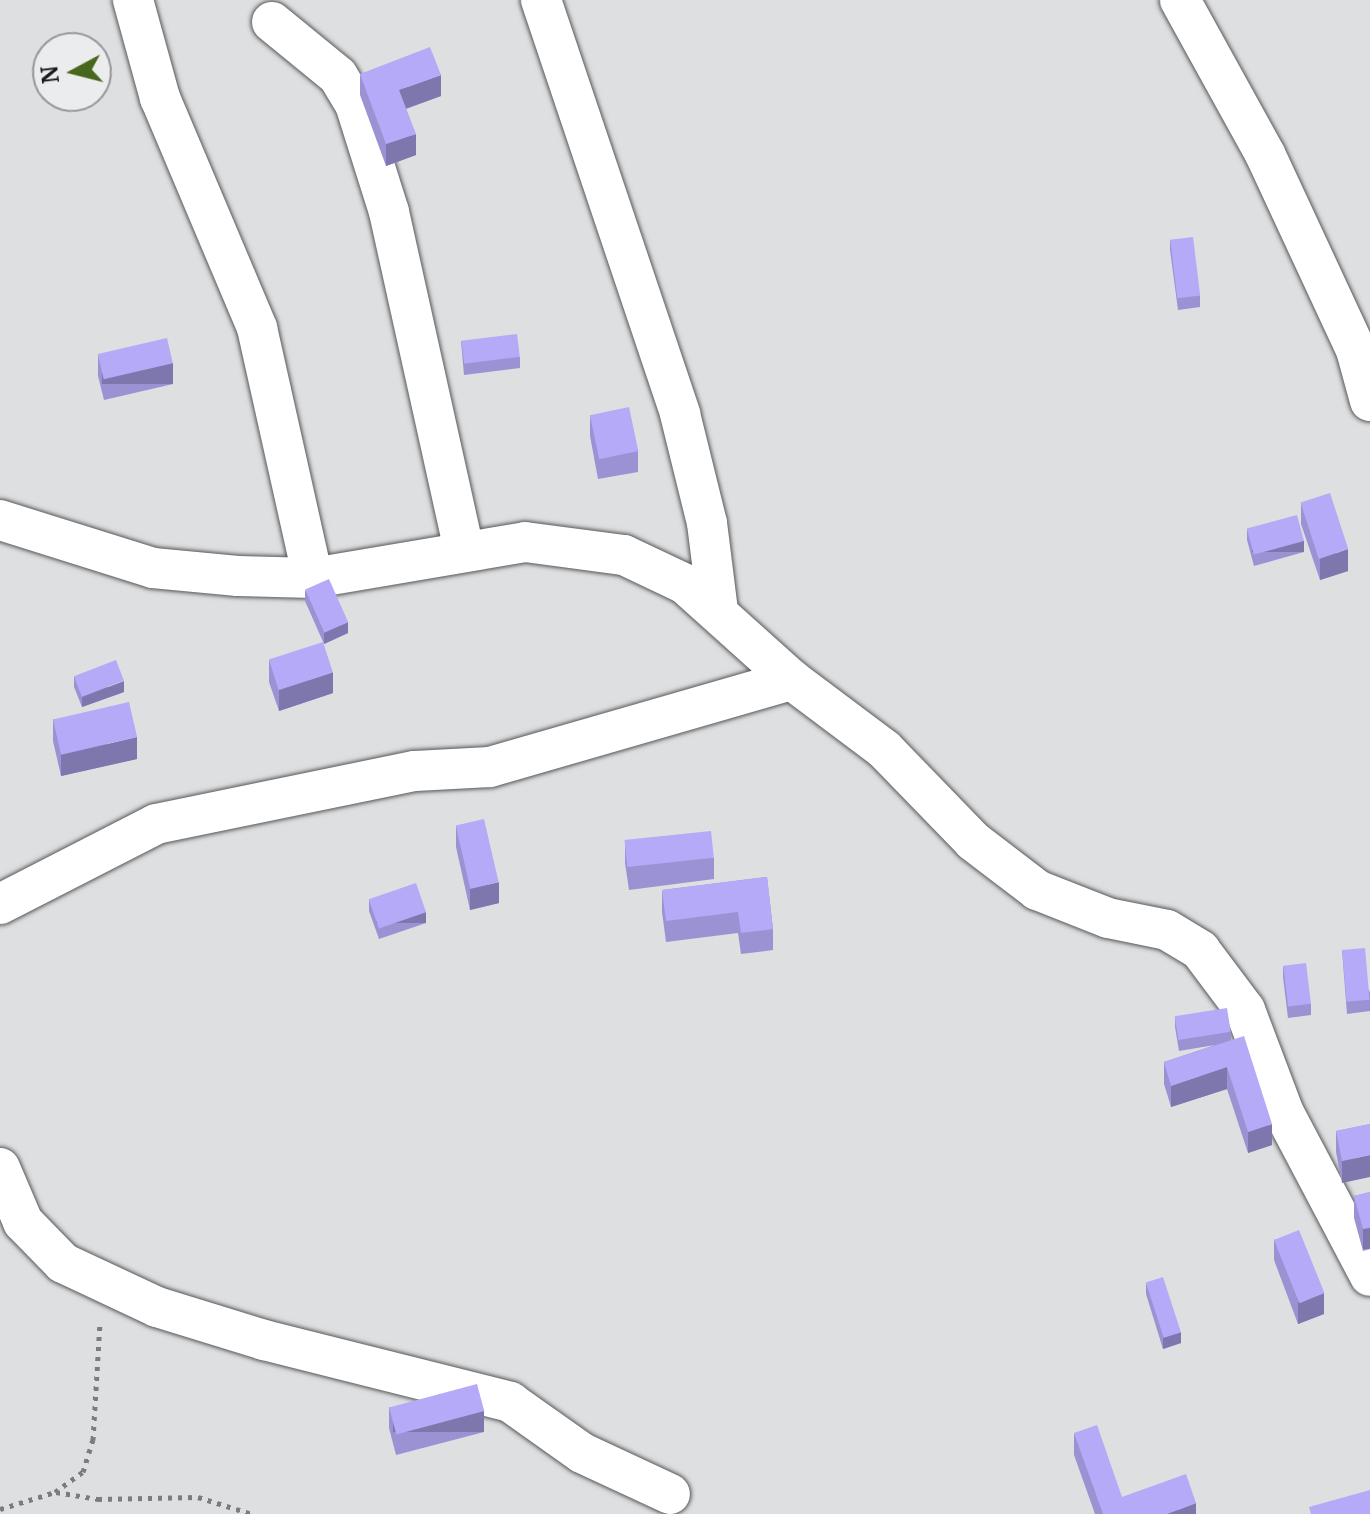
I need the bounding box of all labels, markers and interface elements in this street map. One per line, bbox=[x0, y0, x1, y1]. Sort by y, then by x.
north arrow bbox=[32, 32, 112, 112]
text: N bbox=[35, 64, 65, 85]

